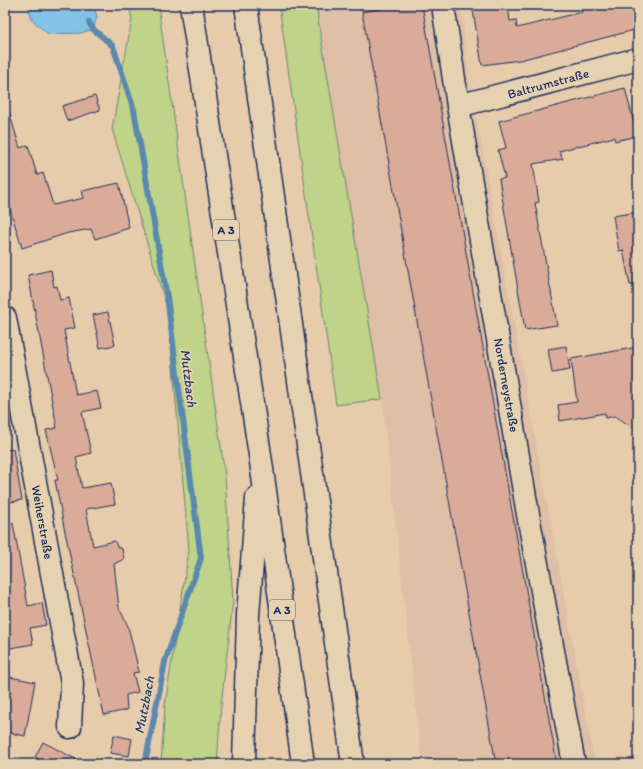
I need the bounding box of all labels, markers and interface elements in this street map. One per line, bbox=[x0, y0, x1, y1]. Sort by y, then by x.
street label: Baltrumstraße bbox=[506, 65, 590, 102]
road number: A 3 bbox=[213, 220, 239, 240]
street label: Norderneystraße bbox=[491, 337, 522, 433]
water label: Mutzbach bbox=[177, 348, 201, 409]
street label: Weiherstraße bbox=[29, 484, 56, 560]
road number: A 3 bbox=[269, 600, 295, 620]
water label: Mutzbach bbox=[131, 674, 159, 735]

